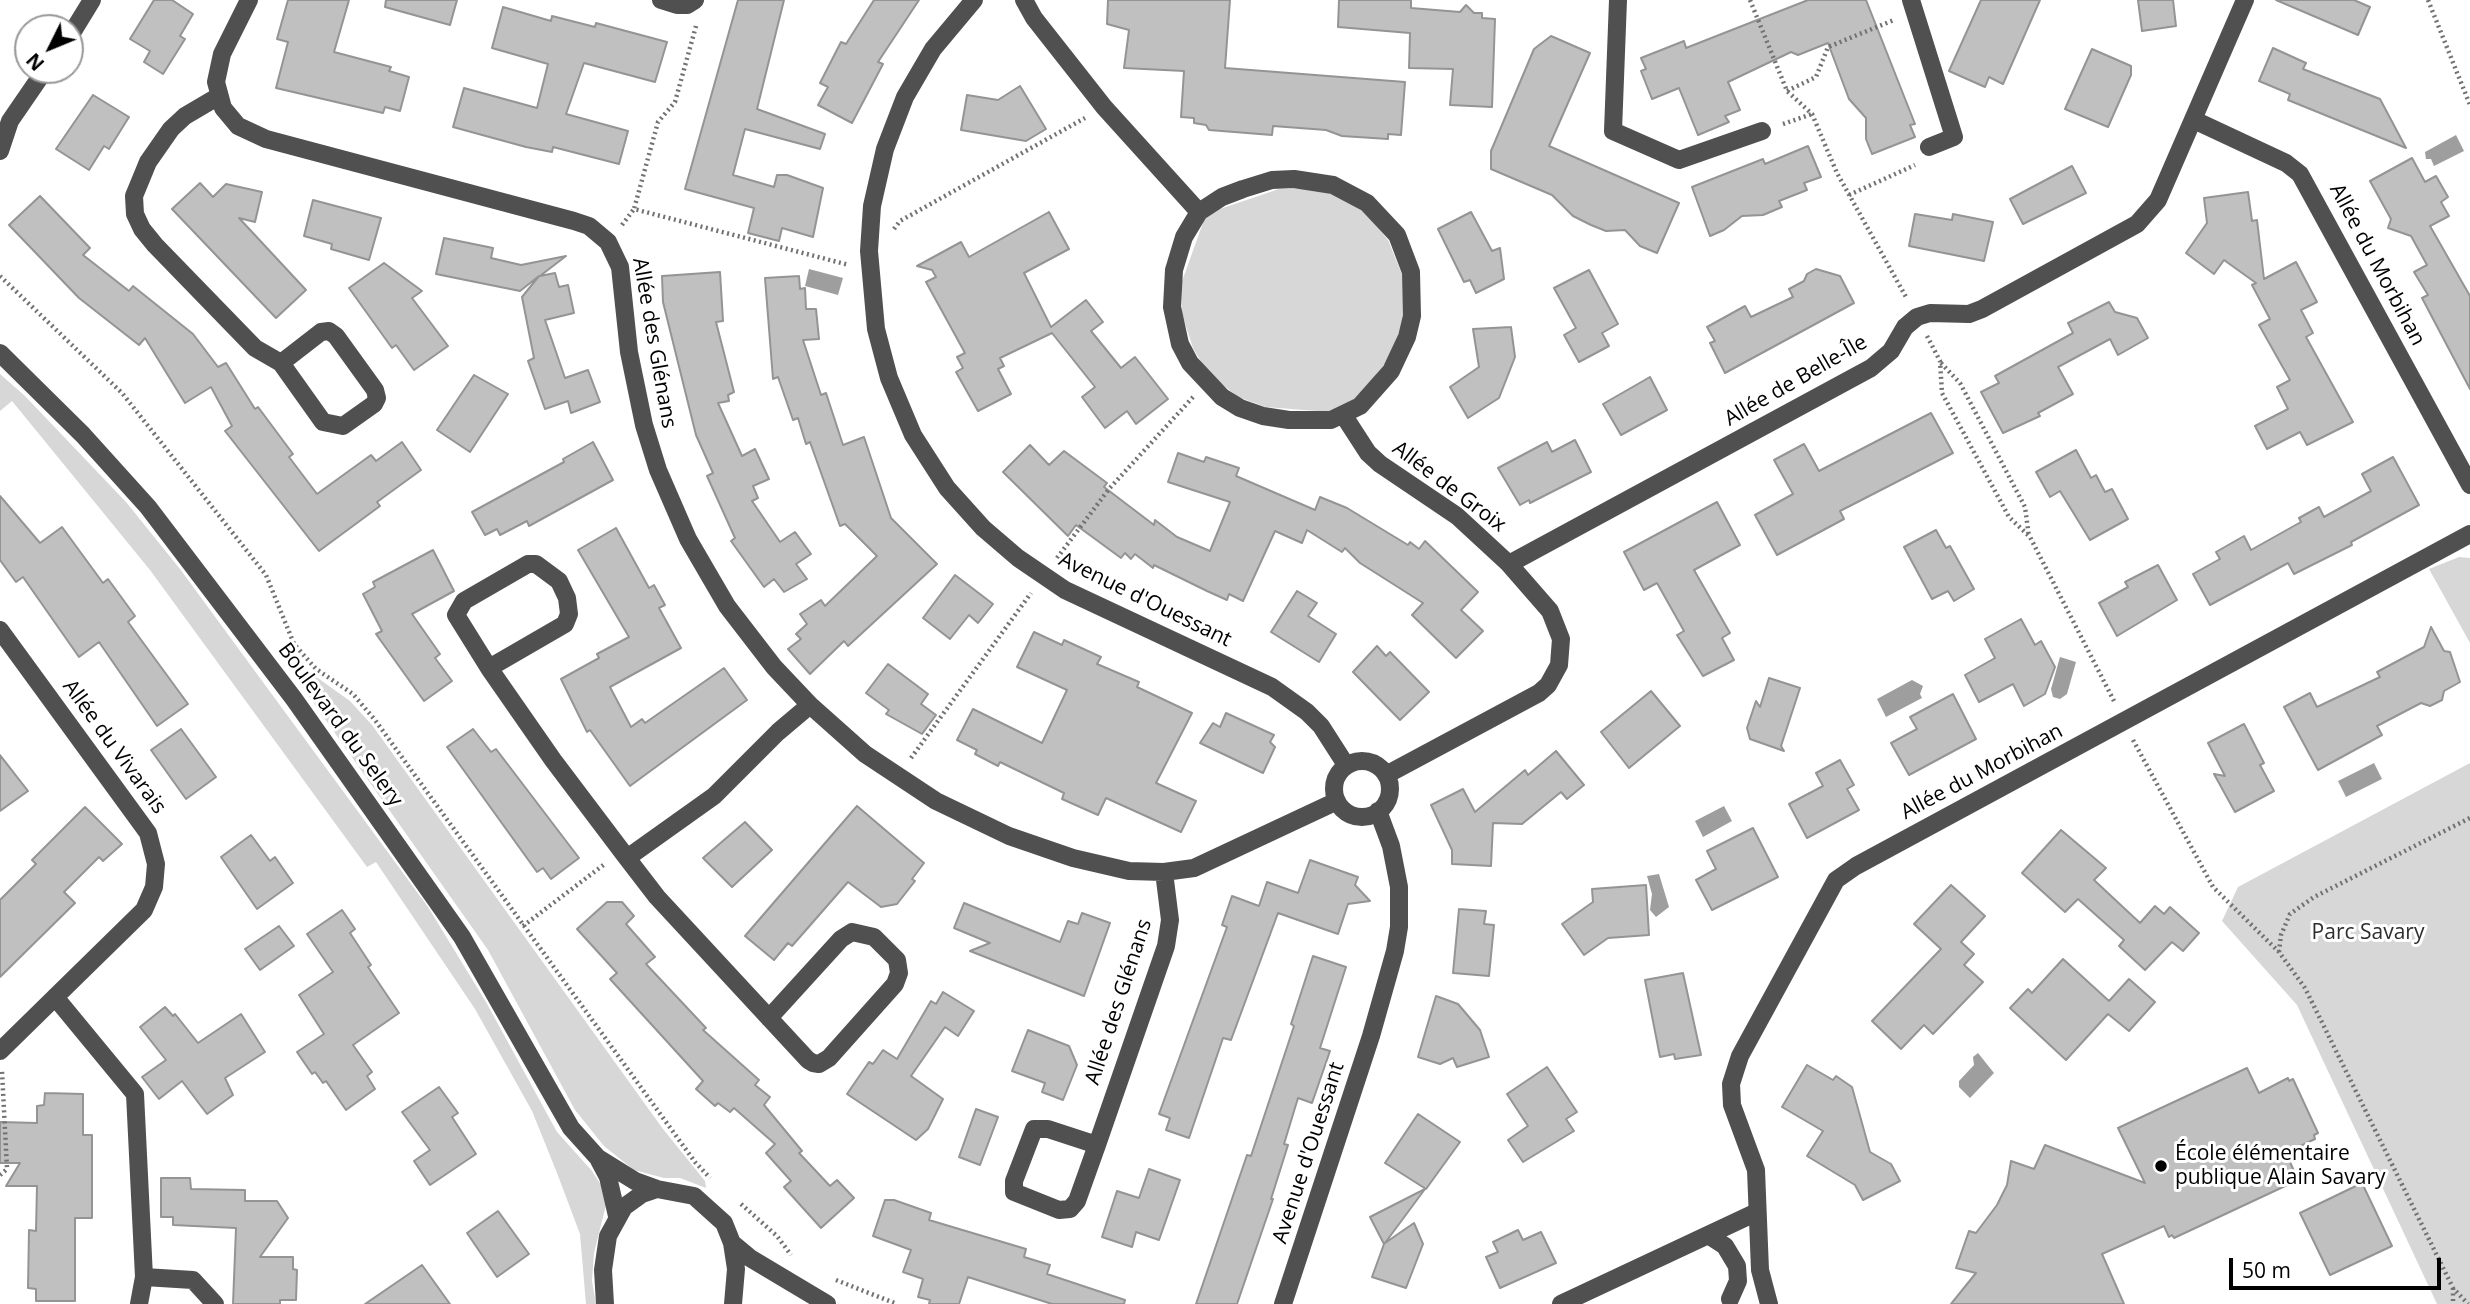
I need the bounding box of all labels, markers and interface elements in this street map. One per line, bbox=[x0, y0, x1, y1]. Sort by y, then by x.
north arrow bbox=[14, 14, 84, 84]
text: N bbox=[20, 47, 50, 76]
street label: Allée du Morbihan bbox=[2324, 180, 2430, 350]
street label: Allée des Glénans bbox=[627, 256, 681, 430]
street label: Allée de Belle-Île bbox=[1720, 330, 1872, 432]
street label: Allée de Groix bbox=[1387, 436, 1511, 538]
street label: Avenue d'Ouessant bbox=[1055, 547, 1235, 653]
street label: Boulevard du Selery bbox=[272, 638, 408, 812]
street label: Allée du Vivarais bbox=[57, 675, 171, 819]
street label: Allée du Morbihan bbox=[1897, 719, 2067, 825]
street label: Allée des Glénans bbox=[1080, 916, 1158, 1088]
park label: Parc Savary bbox=[2312, 920, 2424, 946]
street label: Avenue d'Ouessant bbox=[1268, 1059, 1350, 1247]
place label: École élémentaire publique Alain Savary bbox=[2175, 1141, 2385, 1191]
marker: École élémentaire publique Alain Savary bbox=[2153, 1158, 2169, 1174]
scale bar bbox=[2232, 1244, 2444, 1288]
text: 50 m bbox=[2242, 1256, 2291, 1284]

